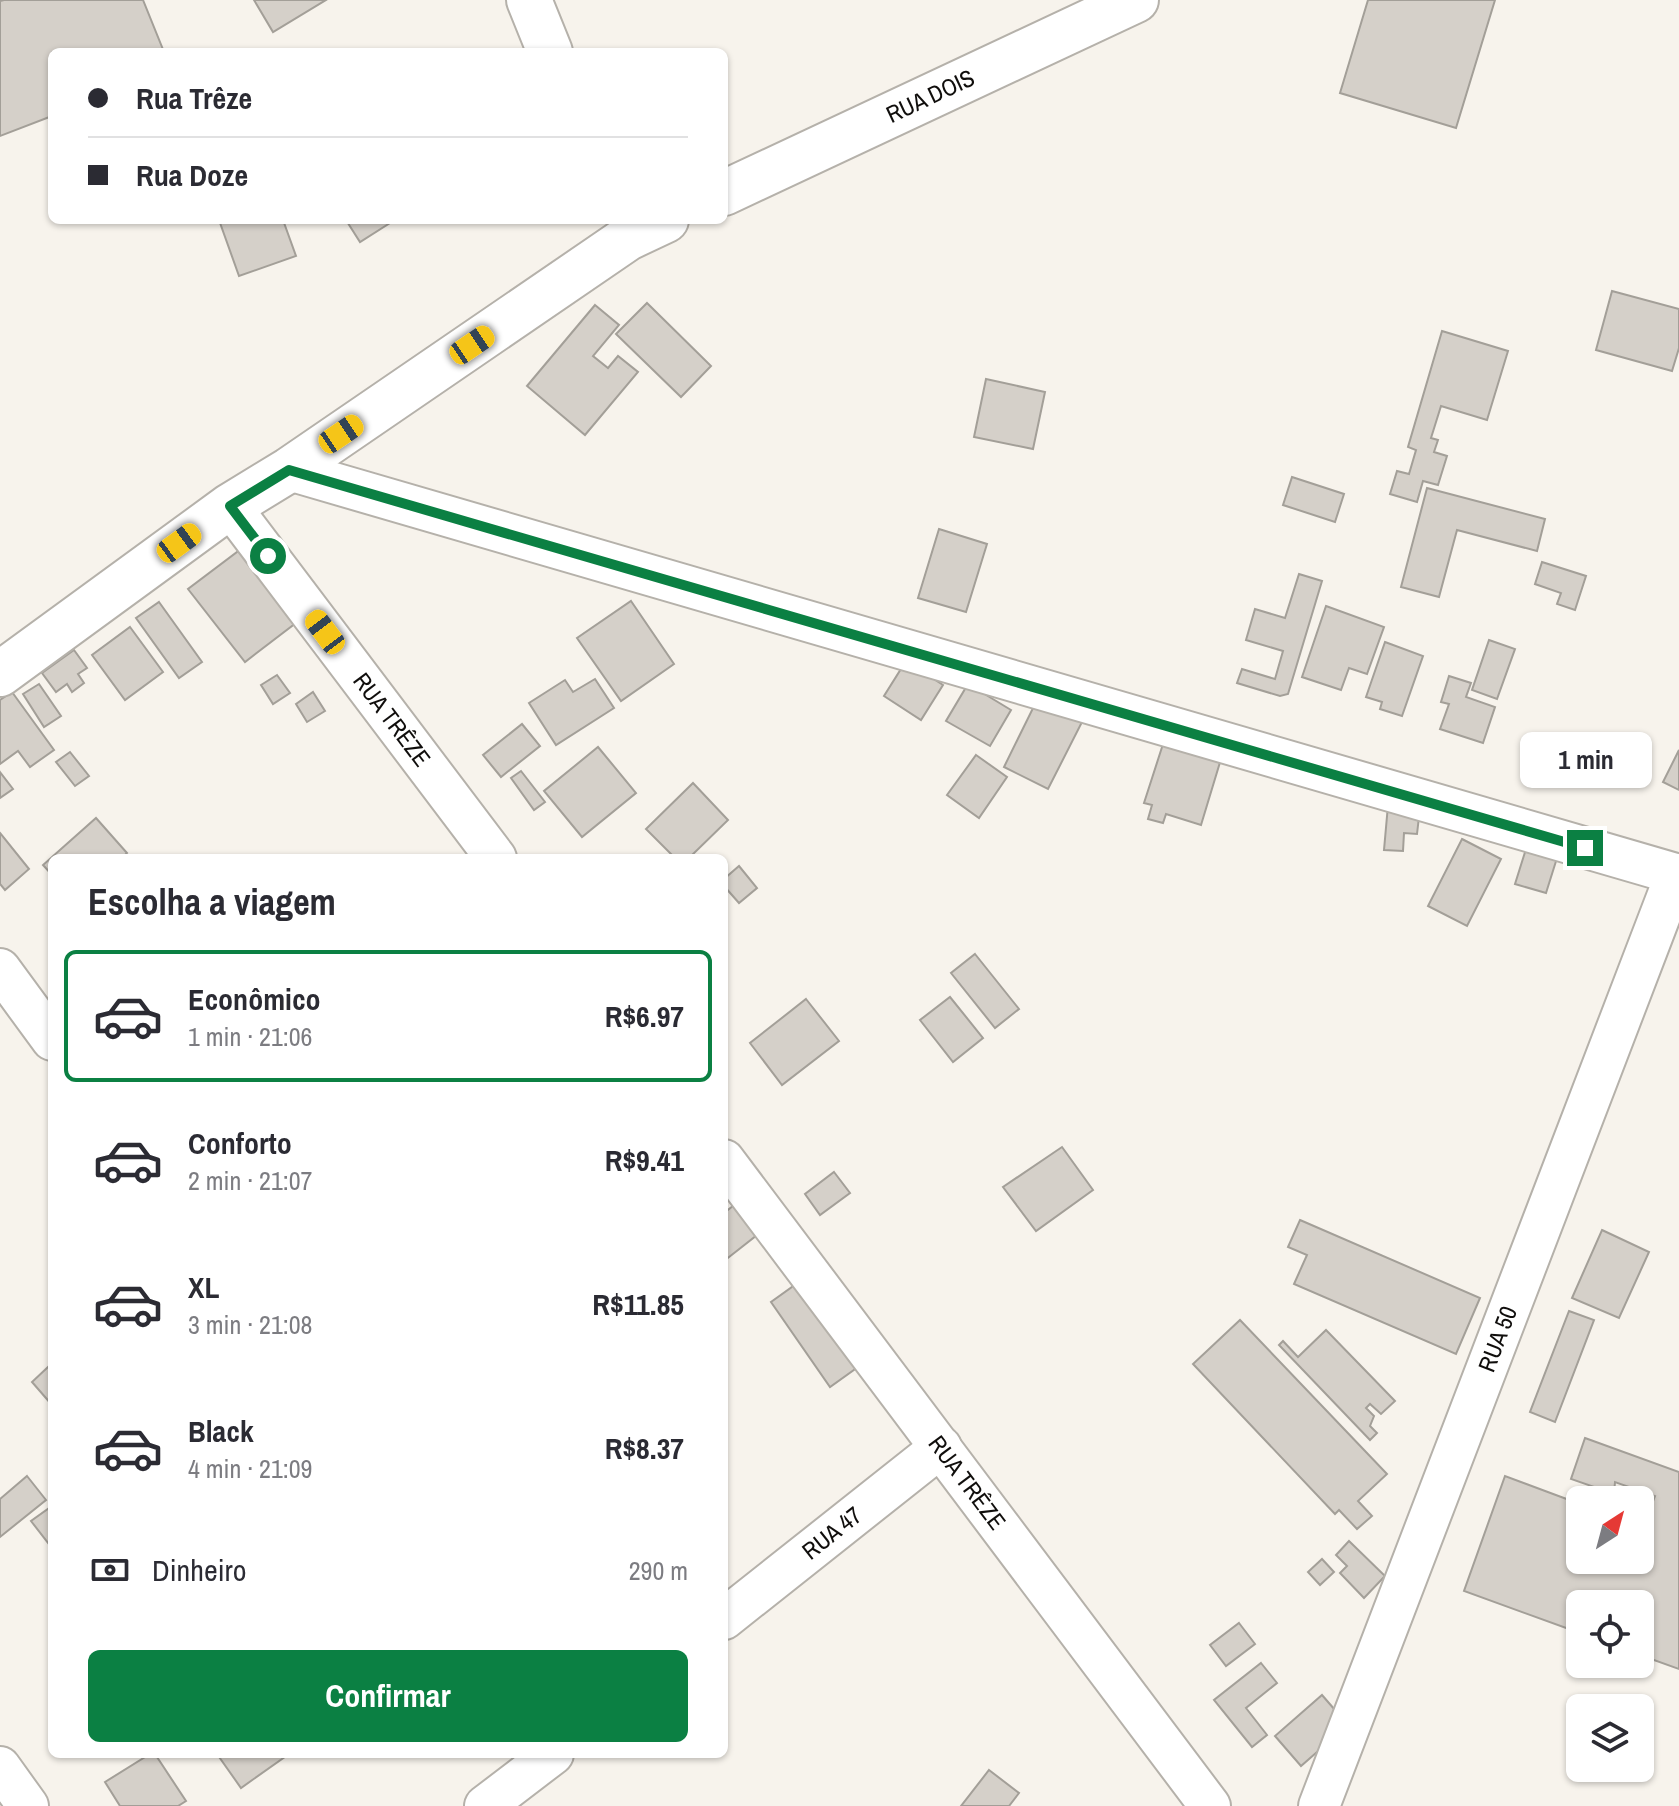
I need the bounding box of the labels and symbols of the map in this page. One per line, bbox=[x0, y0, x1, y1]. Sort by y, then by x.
street label: RUA DOIS bbox=[881, 61, 979, 130]
car bbox=[445, 322, 499, 368]
car bbox=[314, 411, 368, 457]
car bbox=[153, 519, 205, 567]
route start bbox=[250, 538, 286, 574]
car bbox=[301, 606, 349, 658]
street label: RUA TRÊZE bbox=[346, 666, 438, 773]
callout: 1 min bbox=[1519, 732, 1651, 788]
route end bbox=[1567, 830, 1603, 866]
street label: RUA 50 bbox=[1470, 1301, 1524, 1376]
street label: RUA TRÊZE bbox=[922, 1429, 1014, 1536]
north arrow bbox=[1566, 1486, 1654, 1574]
street label: RUA 47 bbox=[795, 1499, 868, 1566]

